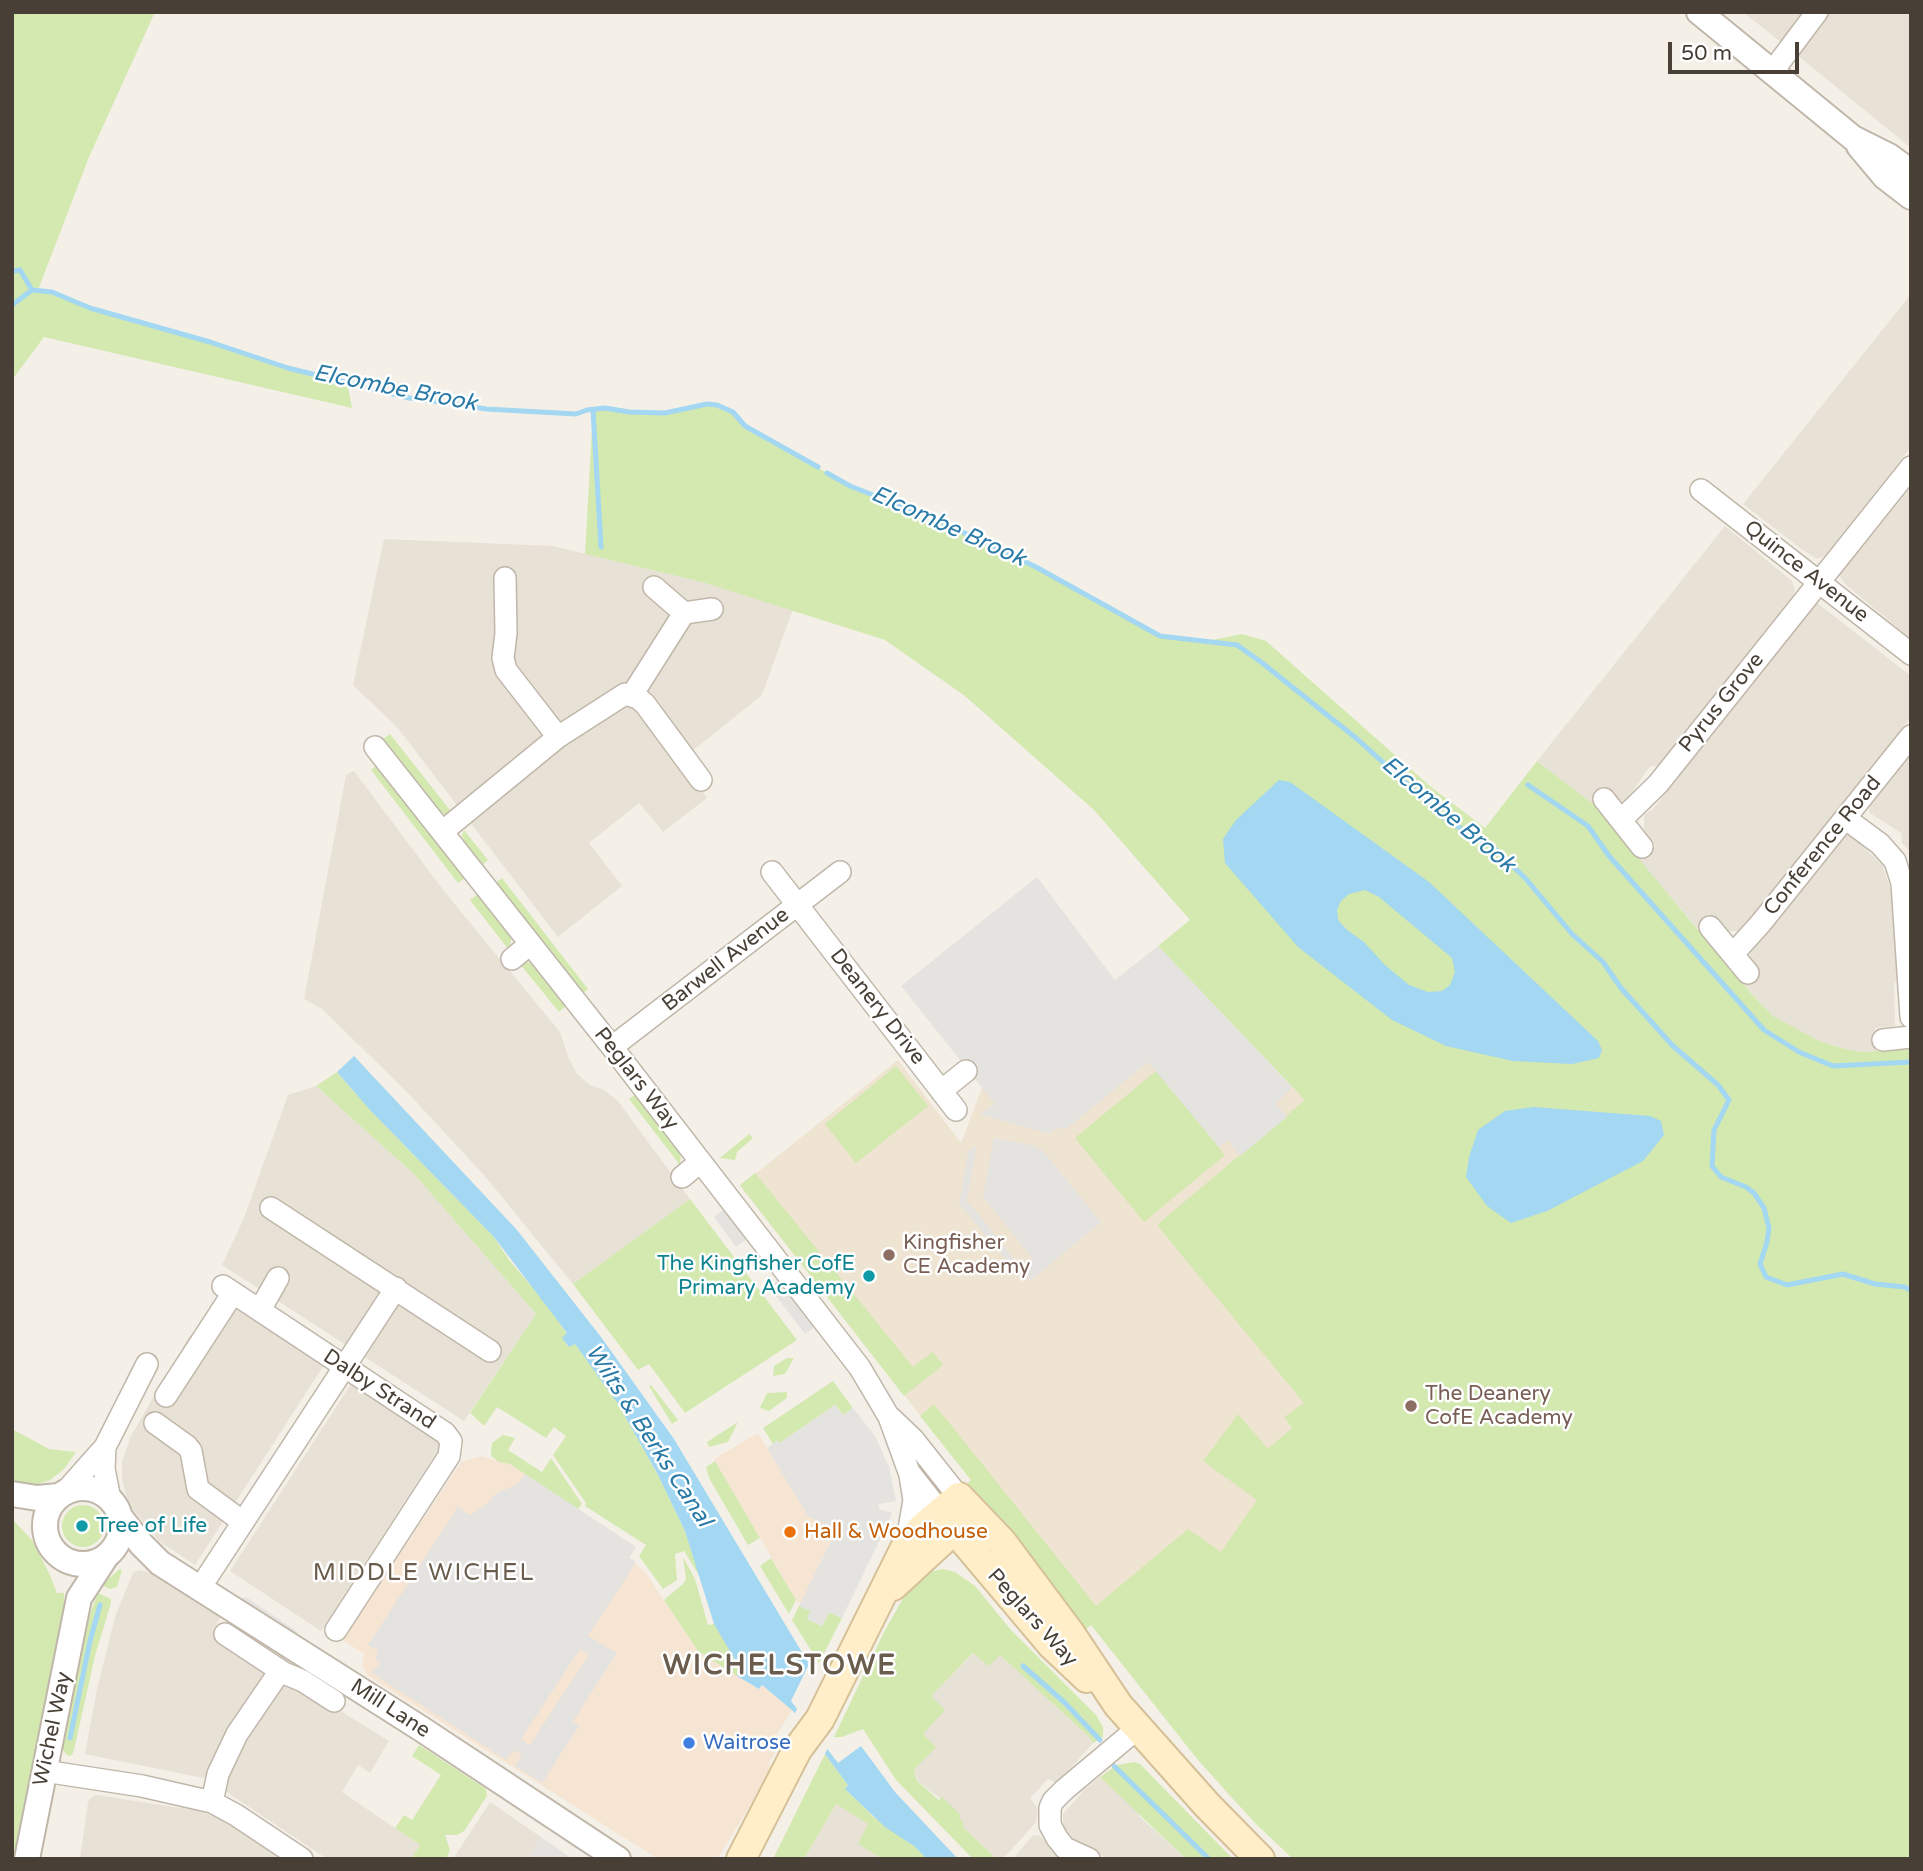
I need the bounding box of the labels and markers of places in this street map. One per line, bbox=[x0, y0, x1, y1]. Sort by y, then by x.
place label: Kingfisher CE Academy bbox=[903, 1230, 1030, 1280]
marker: Kingfisher CE Academy bbox=[881, 1247, 897, 1263]
place label: The Kingfisher CofE Primary Academy bbox=[657, 1251, 855, 1301]
marker: The Kingfisher CofE Primary Academy bbox=[861, 1268, 877, 1284]
place label: The Deanery CofE Academy bbox=[1425, 1381, 1573, 1431]
marker: The Deanery CofE Academy bbox=[1403, 1398, 1419, 1414]
place label: Tree of Life bbox=[96, 1513, 207, 1539]
marker: Tree of Life bbox=[74, 1518, 90, 1534]
place label: Hall & Woodhouse bbox=[804, 1519, 988, 1545]
marker: Hall & Woodhouse bbox=[782, 1524, 798, 1540]
place label: Waitrose bbox=[703, 1730, 791, 1756]
marker: Waitrose bbox=[681, 1735, 697, 1751]

